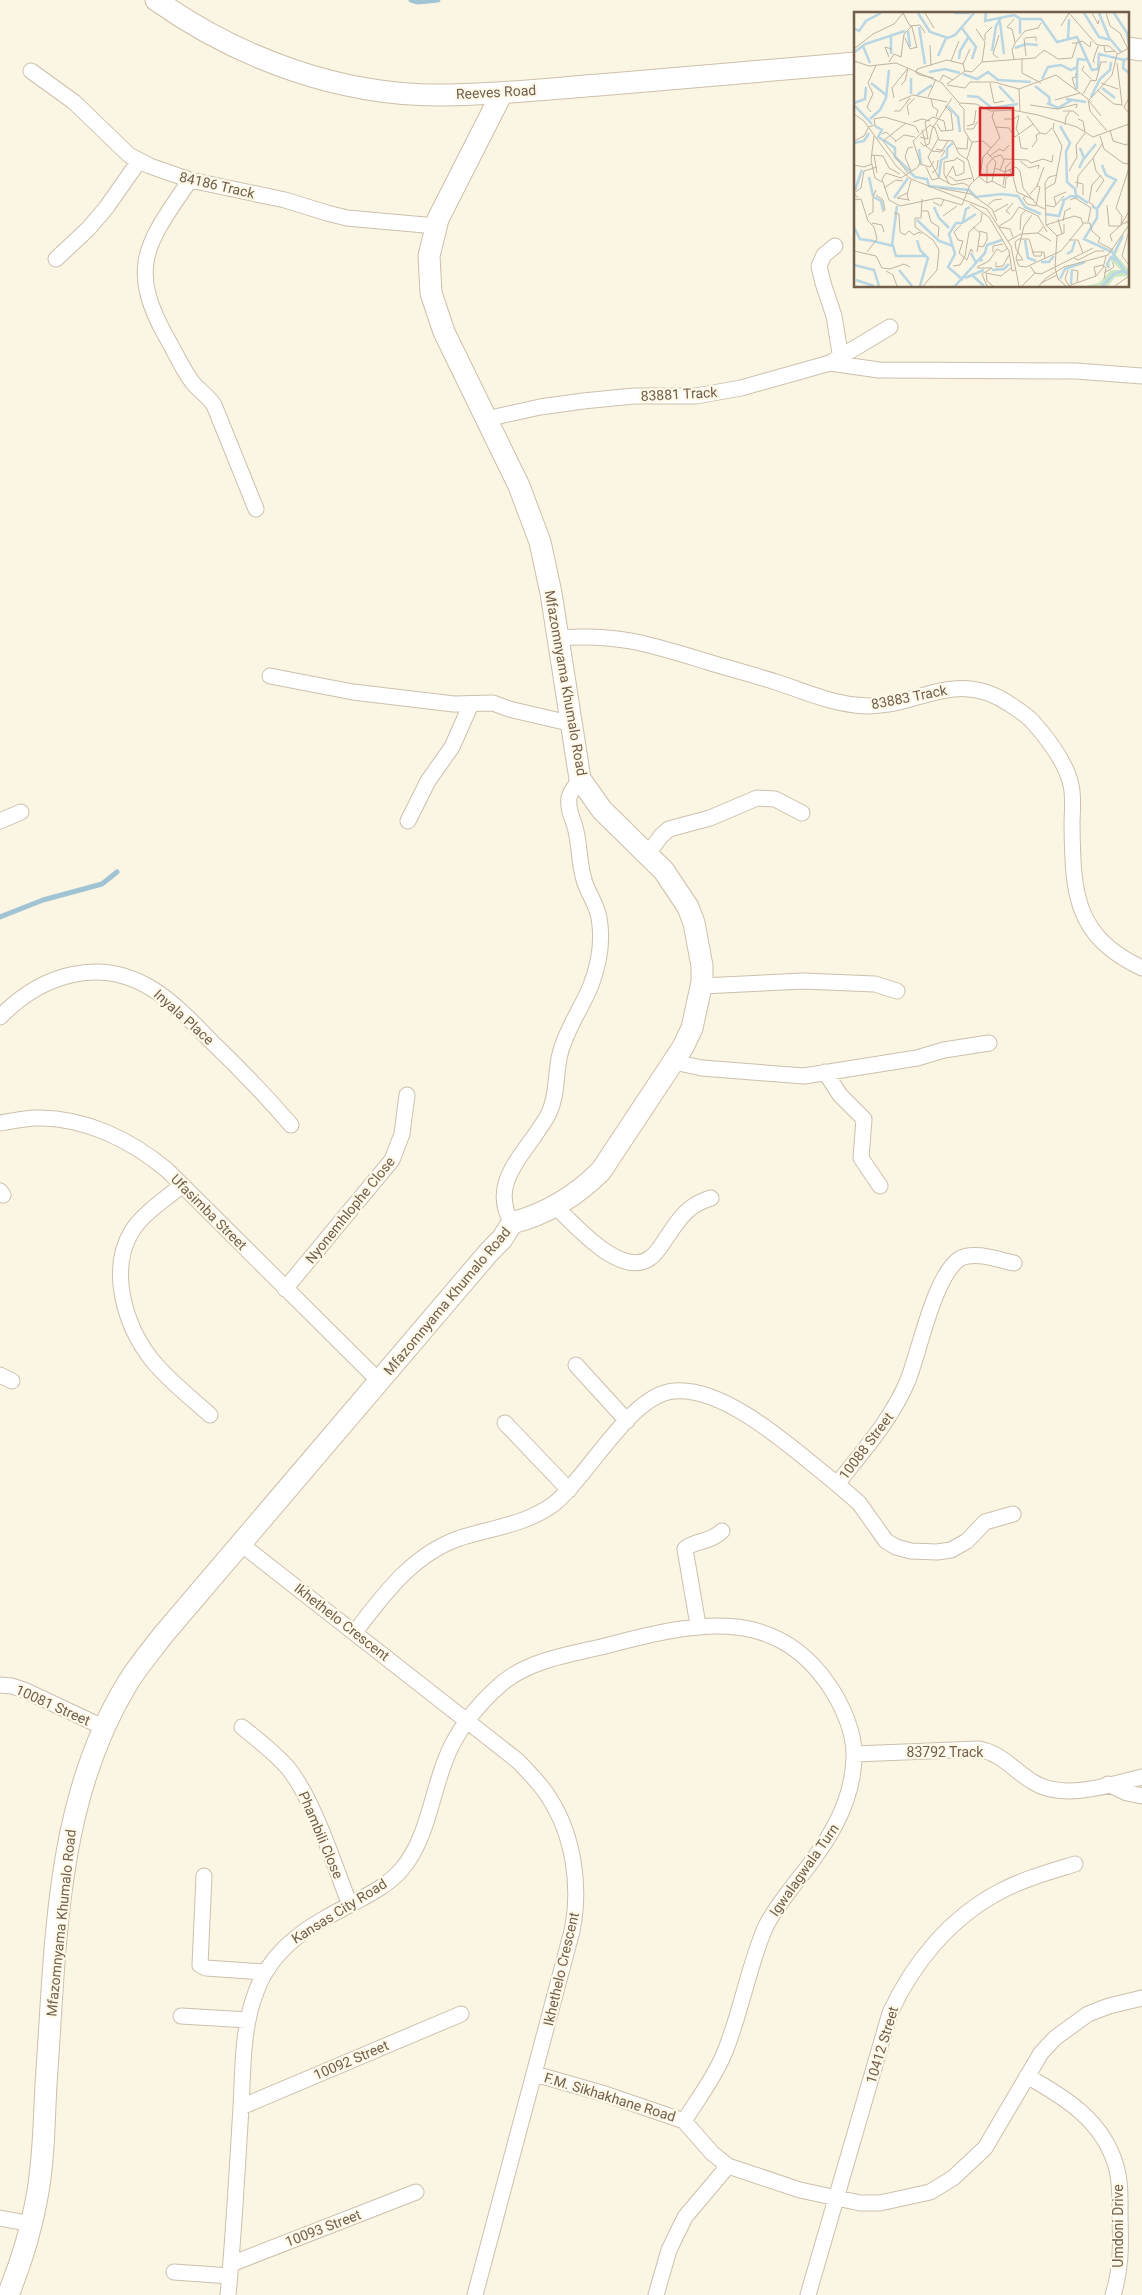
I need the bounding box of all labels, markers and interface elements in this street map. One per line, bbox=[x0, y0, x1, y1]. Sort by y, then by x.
inset map bbox=[854, 12, 1130, 288]
street label: Reeves Road bbox=[455, 82, 537, 102]
street label: 84186 Track bbox=[178, 169, 257, 202]
street label: 83881 Track bbox=[640, 384, 719, 404]
street label: Mfazomnyama Khumalo Road bbox=[542, 589, 590, 777]
street label: 83883 Track bbox=[870, 682, 949, 712]
street label: Inyala Place bbox=[151, 986, 217, 1048]
street label: Nyonemhlophe Close bbox=[302, 1153, 398, 1267]
street label: Ufasimba Street bbox=[168, 1171, 250, 1253]
street label: Mfazomnyama Khumalo Road bbox=[380, 1224, 514, 1378]
street label: 10088 Street bbox=[836, 1409, 897, 1483]
street label: Ikhethelo Crescent bbox=[291, 1580, 393, 1664]
street label: 10081 Street bbox=[13, 1681, 93, 1729]
street label: 83792 Track bbox=[907, 1744, 984, 1760]
street label: Phambili Close bbox=[295, 1789, 347, 1881]
street label: Igwalagwala Turn bbox=[766, 1821, 842, 1919]
street label: Mfazomnyama Khumalo Road bbox=[43, 1829, 79, 2017]
street label: Kansas City Road bbox=[289, 1875, 389, 1947]
street label: Ikhethelo Crescent bbox=[540, 1910, 582, 2027]
street label: 10412 Street bbox=[863, 2004, 901, 2085]
street label: 10092 Street bbox=[311, 2037, 391, 2083]
street label: F.M. Sikhakhane Road bbox=[542, 2069, 678, 2125]
street label: Umdoni Drive bbox=[1110, 2184, 1126, 2268]
street label: 10093 Street bbox=[283, 2206, 363, 2250]

